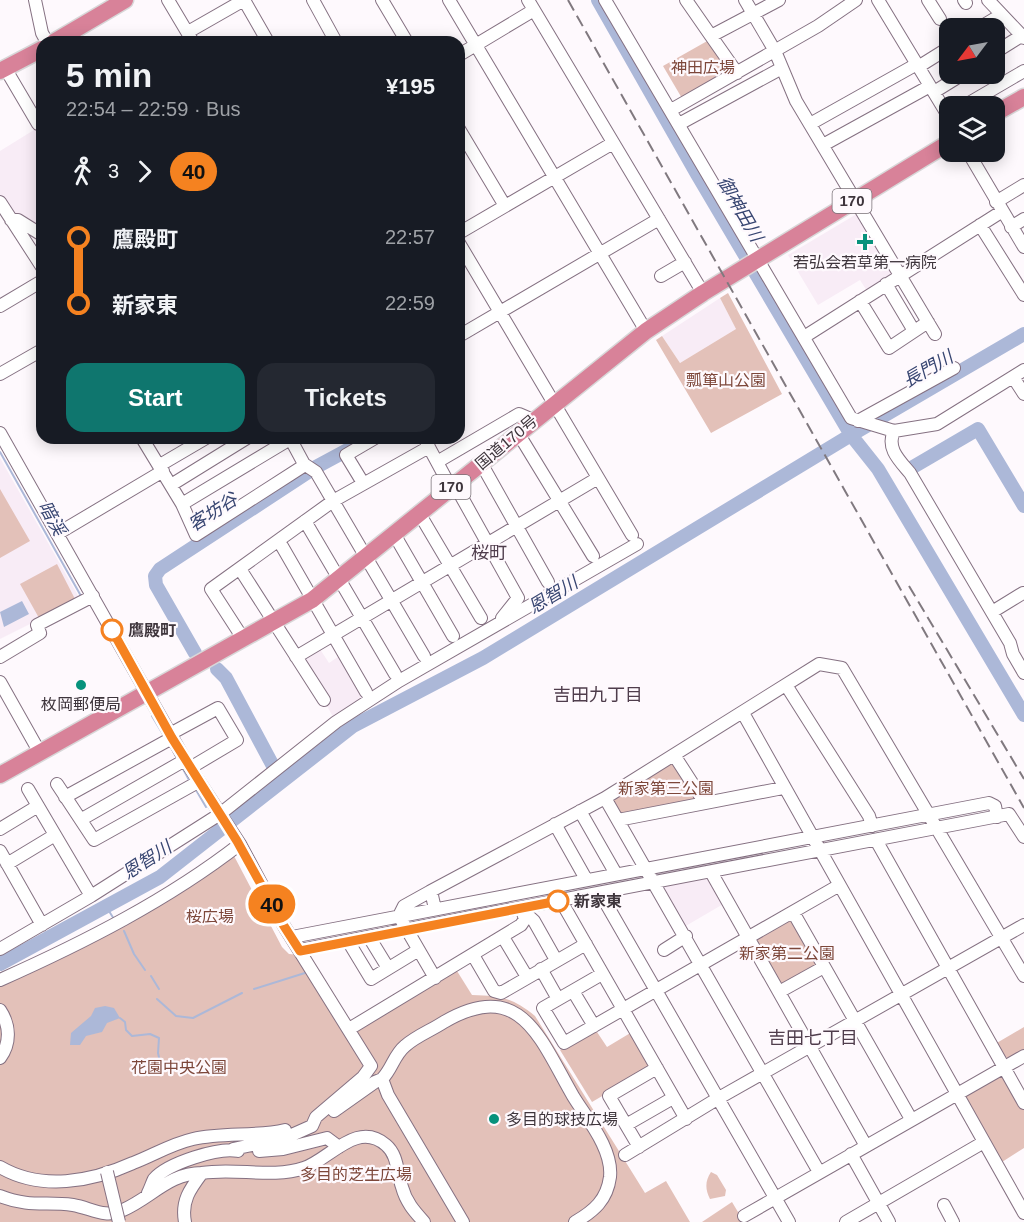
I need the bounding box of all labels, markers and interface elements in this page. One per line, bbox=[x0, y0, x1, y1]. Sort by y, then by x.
north arrow bbox=[939, 18, 1005, 84]
map controls bbox=[939, 18, 1005, 162]
text: 5 min bbox=[66, 57, 152, 94]
park label: 神田広場 bbox=[671, 59, 735, 76]
text: ¥195 bbox=[386, 74, 435, 99]
button: layers bbox=[939, 96, 1005, 162]
text: 22:54 – 22:59 · Bus bbox=[66, 98, 241, 120]
icon: walk bbox=[66, 155, 99, 188]
icon: forward bbox=[128, 155, 161, 188]
text: 3 bbox=[108, 160, 119, 182]
text: 40 bbox=[182, 160, 205, 183]
water label: 御神田川 bbox=[713, 173, 768, 247]
road number: 170 bbox=[832, 189, 872, 213]
text: 22:57 bbox=[385, 226, 435, 248]
text: 鷹殿町 bbox=[112, 227, 178, 252]
marker: 若弘会若草第一病院 bbox=[856, 233, 874, 251]
place label: 若弘会若草第一病院 bbox=[793, 254, 937, 271]
text: 22:59 bbox=[385, 292, 435, 314]
text: 新家東 bbox=[112, 293, 178, 318]
water label: 長門川 bbox=[900, 346, 958, 391]
button: Start bbox=[66, 363, 245, 432]
button: Tickets bbox=[257, 363, 435, 432]
park label: 瓢箪山公園 bbox=[686, 372, 766, 389]
street label: 国道170号 bbox=[472, 412, 540, 473]
road number: 170 bbox=[432, 475, 470, 499]
water label: 客坊谷 bbox=[185, 488, 243, 535]
water label: 暗渓 bbox=[35, 497, 70, 540]
district label: 桜町 bbox=[471, 543, 507, 563]
water label: 恩智川 bbox=[525, 571, 583, 617]
marker: 鷹殿町 bbox=[101, 619, 123, 641]
place label: 鷹殿町 bbox=[128, 622, 176, 639]
marker: 枚岡郵便局 bbox=[74, 678, 88, 692]
district label: 吉田九丁目 bbox=[553, 685, 643, 705]
place label: 枚岡郵便局 bbox=[41, 696, 121, 713]
park label: 新家第三公園 bbox=[618, 780, 714, 797]
water label: 恩智川 bbox=[119, 836, 177, 883]
line badge: 40 bbox=[245, 884, 299, 924]
marker: 新家東 bbox=[547, 890, 569, 912]
text: 40 bbox=[260, 893, 284, 916]
place label: 新家東 bbox=[574, 893, 622, 910]
park label: 桜広場 bbox=[186, 908, 234, 925]
park label: 新家第二公園 bbox=[739, 945, 835, 962]
district label: 吉田七丁目 bbox=[768, 1028, 858, 1048]
park label: 花園中央公園 bbox=[131, 1059, 227, 1076]
place label: 多目的球技広場 bbox=[506, 1111, 618, 1128]
marker: 多目的球技広場 bbox=[487, 1112, 501, 1126]
park label: 多目的芝生広場 bbox=[300, 1166, 412, 1183]

